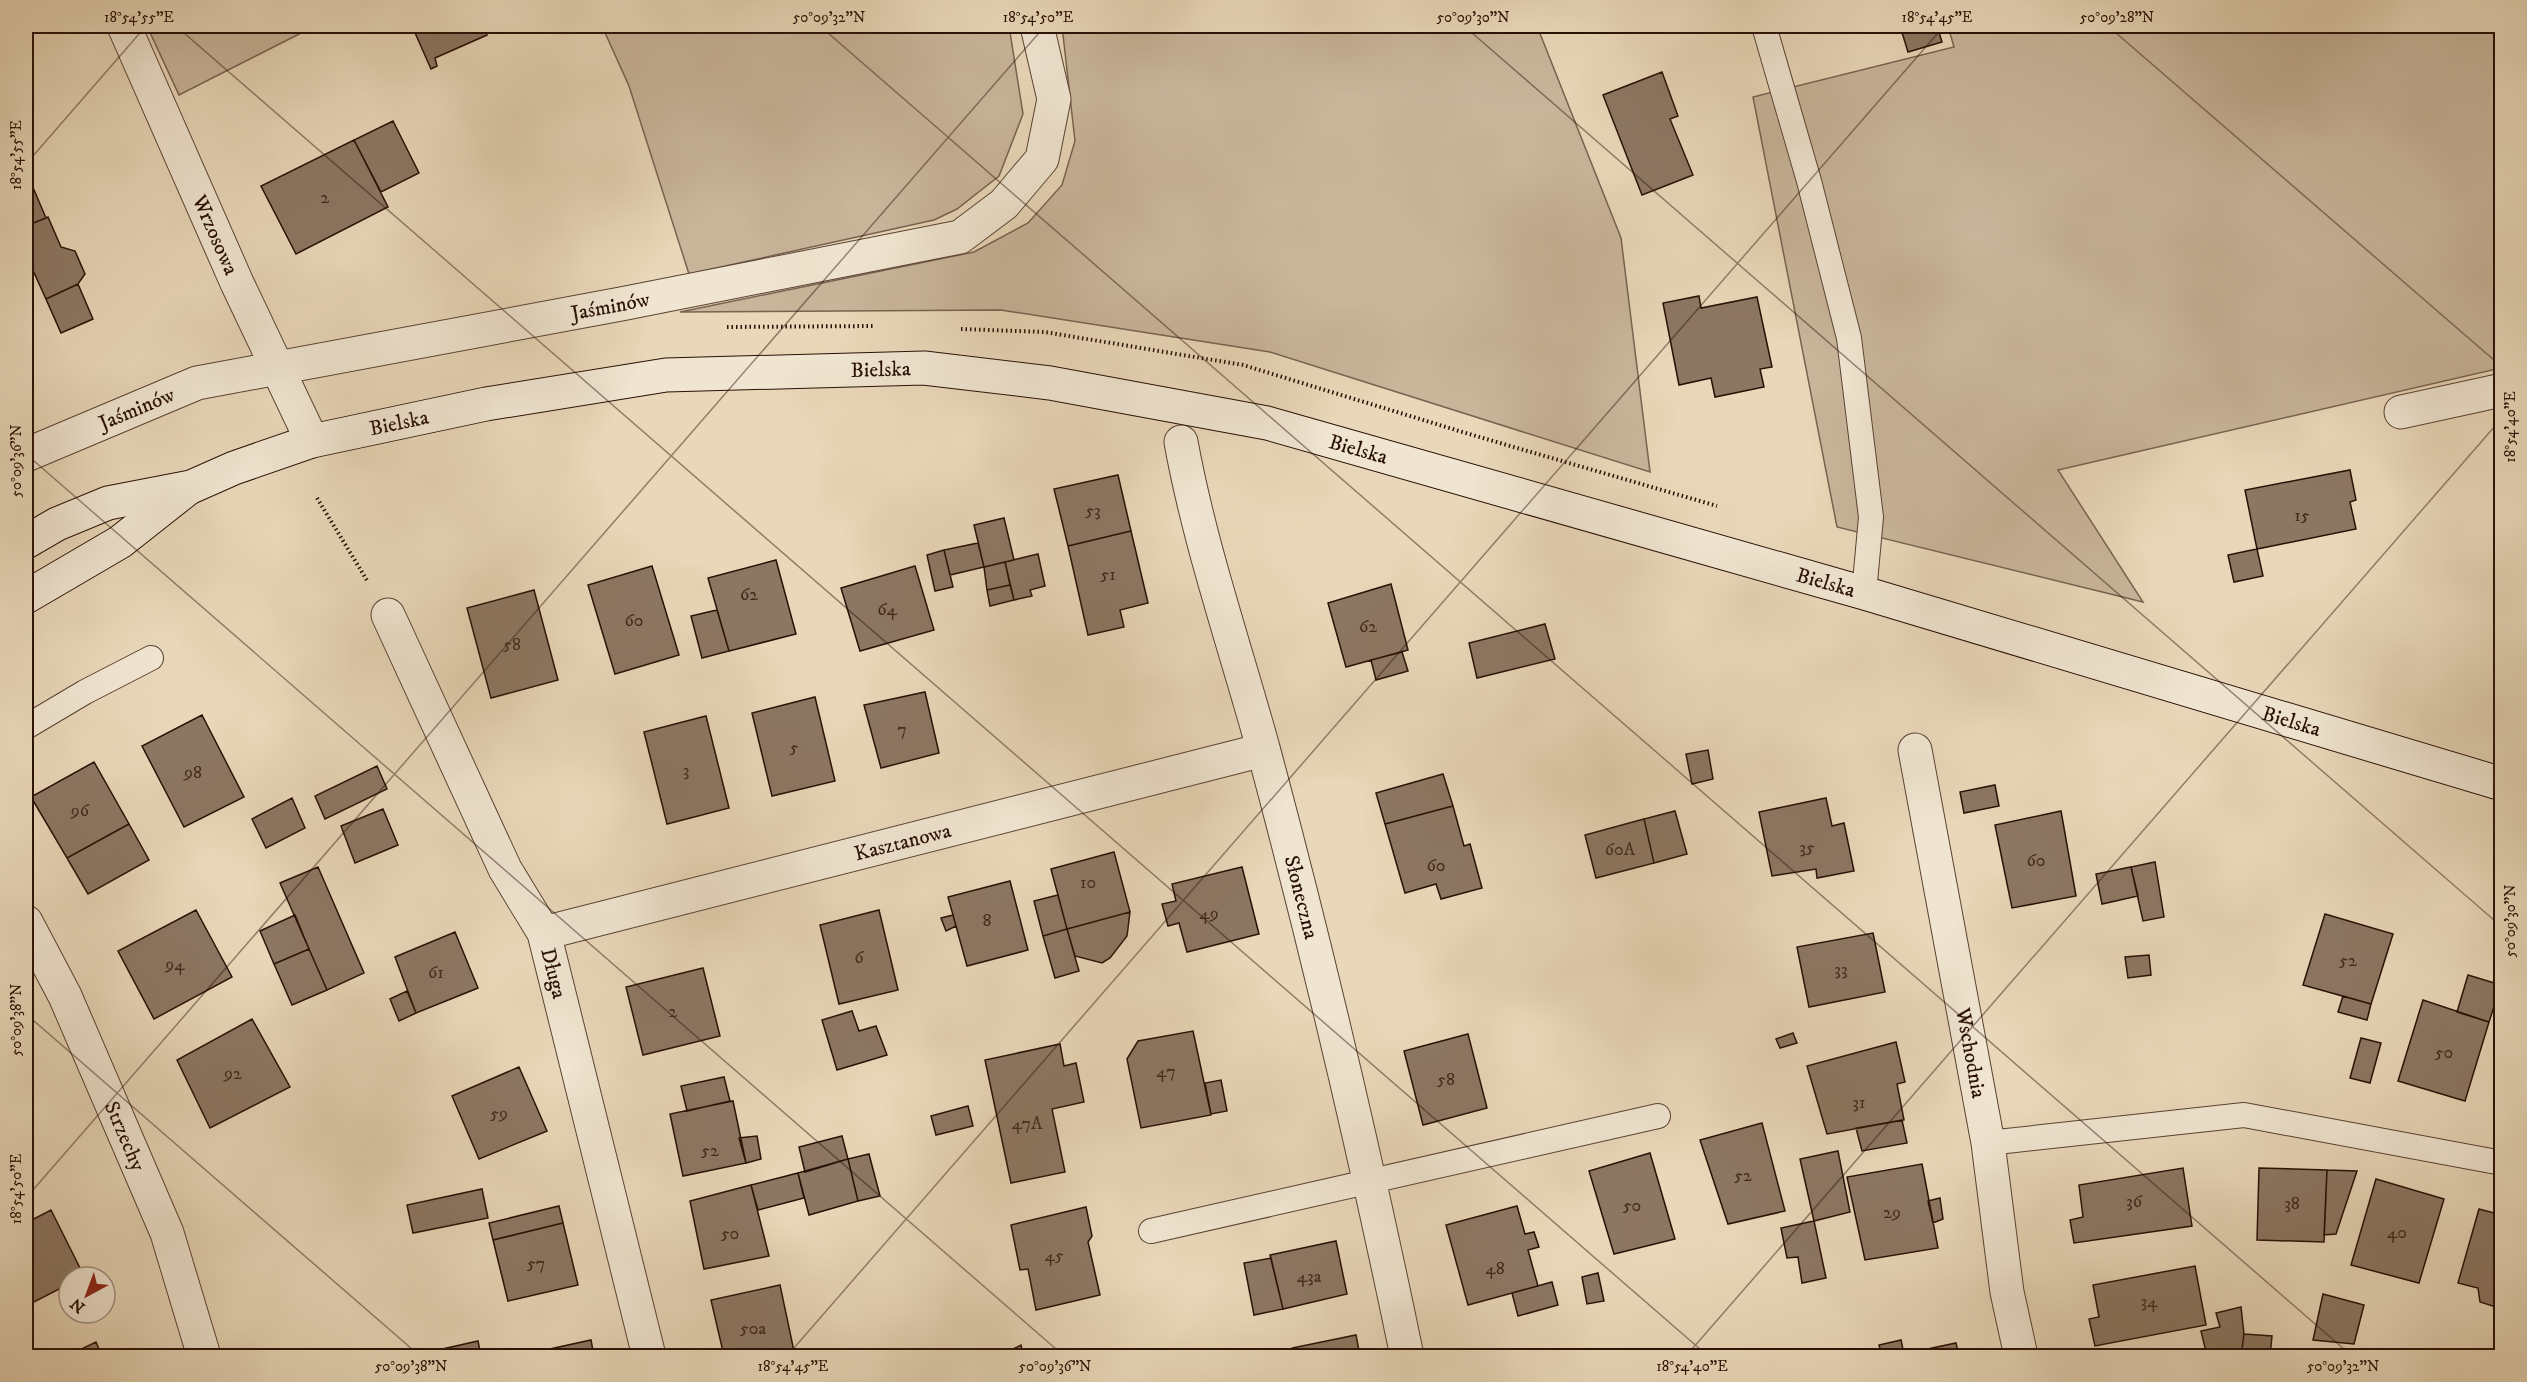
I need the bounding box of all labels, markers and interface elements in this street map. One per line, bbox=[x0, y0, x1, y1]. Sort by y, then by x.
text: 18°54'55"E bbox=[104, 8, 174, 27]
text: 50°09'32"N bbox=[793, 8, 865, 27]
text: 18°54'50"E bbox=[1003, 8, 1074, 27]
text: 50°09'30"N bbox=[1436, 8, 1510, 27]
text: 18°54'45"E bbox=[1901, 8, 1973, 27]
text: 50°09'28"N bbox=[2080, 8, 2154, 27]
text: 18°54'55"E bbox=[7, 120, 26, 190]
house number: 2 bbox=[321, 187, 330, 209]
street label: Wrzosowa bbox=[185, 190, 244, 279]
street label: Jaśminów bbox=[567, 286, 653, 327]
street label: Bielska bbox=[850, 356, 911, 384]
street label: Jaśminów bbox=[93, 382, 179, 438]
text: 18°54'40"E bbox=[2501, 391, 2520, 463]
street label: Bielska bbox=[367, 405, 431, 442]
text: 50°09'36"N bbox=[7, 425, 26, 497]
street label: Bielska bbox=[1326, 429, 1391, 471]
house number: 53 bbox=[1085, 500, 1101, 522]
house number: 15 bbox=[2294, 505, 2310, 527]
street label: Bielska bbox=[1793, 562, 1858, 604]
house number: 51 bbox=[1100, 564, 1116, 586]
house number: 62 bbox=[740, 584, 758, 606]
house number: 64 bbox=[877, 599, 898, 621]
house number: 60 bbox=[624, 610, 644, 632]
house number: 62 bbox=[1359, 616, 1377, 638]
house number: 58 bbox=[503, 634, 521, 656]
street label: Bielska bbox=[2259, 701, 2324, 743]
house number: 7 bbox=[897, 719, 907, 741]
house number: 5 bbox=[790, 737, 799, 759]
house number: 3 bbox=[683, 760, 689, 782]
house number: 98 bbox=[183, 762, 202, 784]
house number: 96 bbox=[70, 800, 90, 822]
street label: Kasztanowa bbox=[852, 818, 954, 868]
house number: 35 bbox=[1799, 837, 1815, 859]
house number: 60A bbox=[1605, 839, 1636, 861]
house number: 60 bbox=[2026, 850, 2046, 872]
street label: Słoneczna bbox=[1278, 853, 1324, 942]
house number: 60 bbox=[1426, 855, 1446, 877]
house number: 10 bbox=[1080, 872, 1096, 894]
text: 50°09'30"N bbox=[2501, 884, 2520, 958]
house number: 49 bbox=[1199, 903, 1219, 925]
house number: 8 bbox=[982, 910, 992, 932]
street label: Długa bbox=[534, 945, 572, 1001]
house number: 6 bbox=[854, 947, 864, 969]
house number: 52 bbox=[2339, 950, 2357, 972]
house number: 94 bbox=[164, 954, 185, 976]
house number: 33 bbox=[1834, 959, 1848, 981]
house number: 61 bbox=[428, 962, 444, 984]
text: 50°09'38"N bbox=[7, 984, 26, 1056]
house number: 2 bbox=[669, 1001, 678, 1023]
street label: Wschodnia bbox=[1949, 1005, 1991, 1100]
house number: 50 bbox=[2435, 1042, 2453, 1064]
house number: 47 bbox=[1156, 1061, 1176, 1083]
house number: 92 bbox=[223, 1063, 242, 1085]
house number: 58 bbox=[1437, 1069, 1455, 1091]
house number: 31 bbox=[1852, 1092, 1866, 1114]
street label: Strzechy bbox=[98, 1098, 151, 1176]
house number: 59 bbox=[490, 1103, 508, 1125]
house number: 47A bbox=[1012, 1113, 1043, 1135]
house number: 52 bbox=[701, 1140, 719, 1162]
text: 18°54'50"E bbox=[7, 1153, 26, 1224]
house number: 52 bbox=[1734, 1165, 1752, 1187]
house number: 36 bbox=[2126, 1191, 2143, 1213]
house number: 38 bbox=[2284, 1193, 2300, 1215]
house number: 50 bbox=[1623, 1195, 1641, 1217]
house number: 29 bbox=[1883, 1202, 1901, 1224]
house number: 40 bbox=[2387, 1222, 2407, 1244]
house number: 50 bbox=[721, 1223, 739, 1245]
house number: 45 bbox=[1044, 1245, 1064, 1267]
house number: 57 bbox=[527, 1253, 545, 1275]
house number: 48 bbox=[1485, 1258, 1505, 1280]
north arrow bbox=[57, 1265, 117, 1325]
house number: 43a bbox=[1297, 1266, 1322, 1288]
house number: 34 bbox=[2140, 1291, 2158, 1313]
text: N bbox=[66, 1294, 89, 1317]
house number: 50a bbox=[740, 1318, 766, 1340]
text: 50°09'38"N bbox=[375, 1357, 447, 1376]
text: 18°54'45"E bbox=[757, 1357, 829, 1376]
text: 50°09'36"N bbox=[1019, 1357, 1091, 1376]
text: 18°54'40"E bbox=[1656, 1357, 1728, 1376]
text: 50°09'32"N bbox=[2307, 1357, 2379, 1376]

